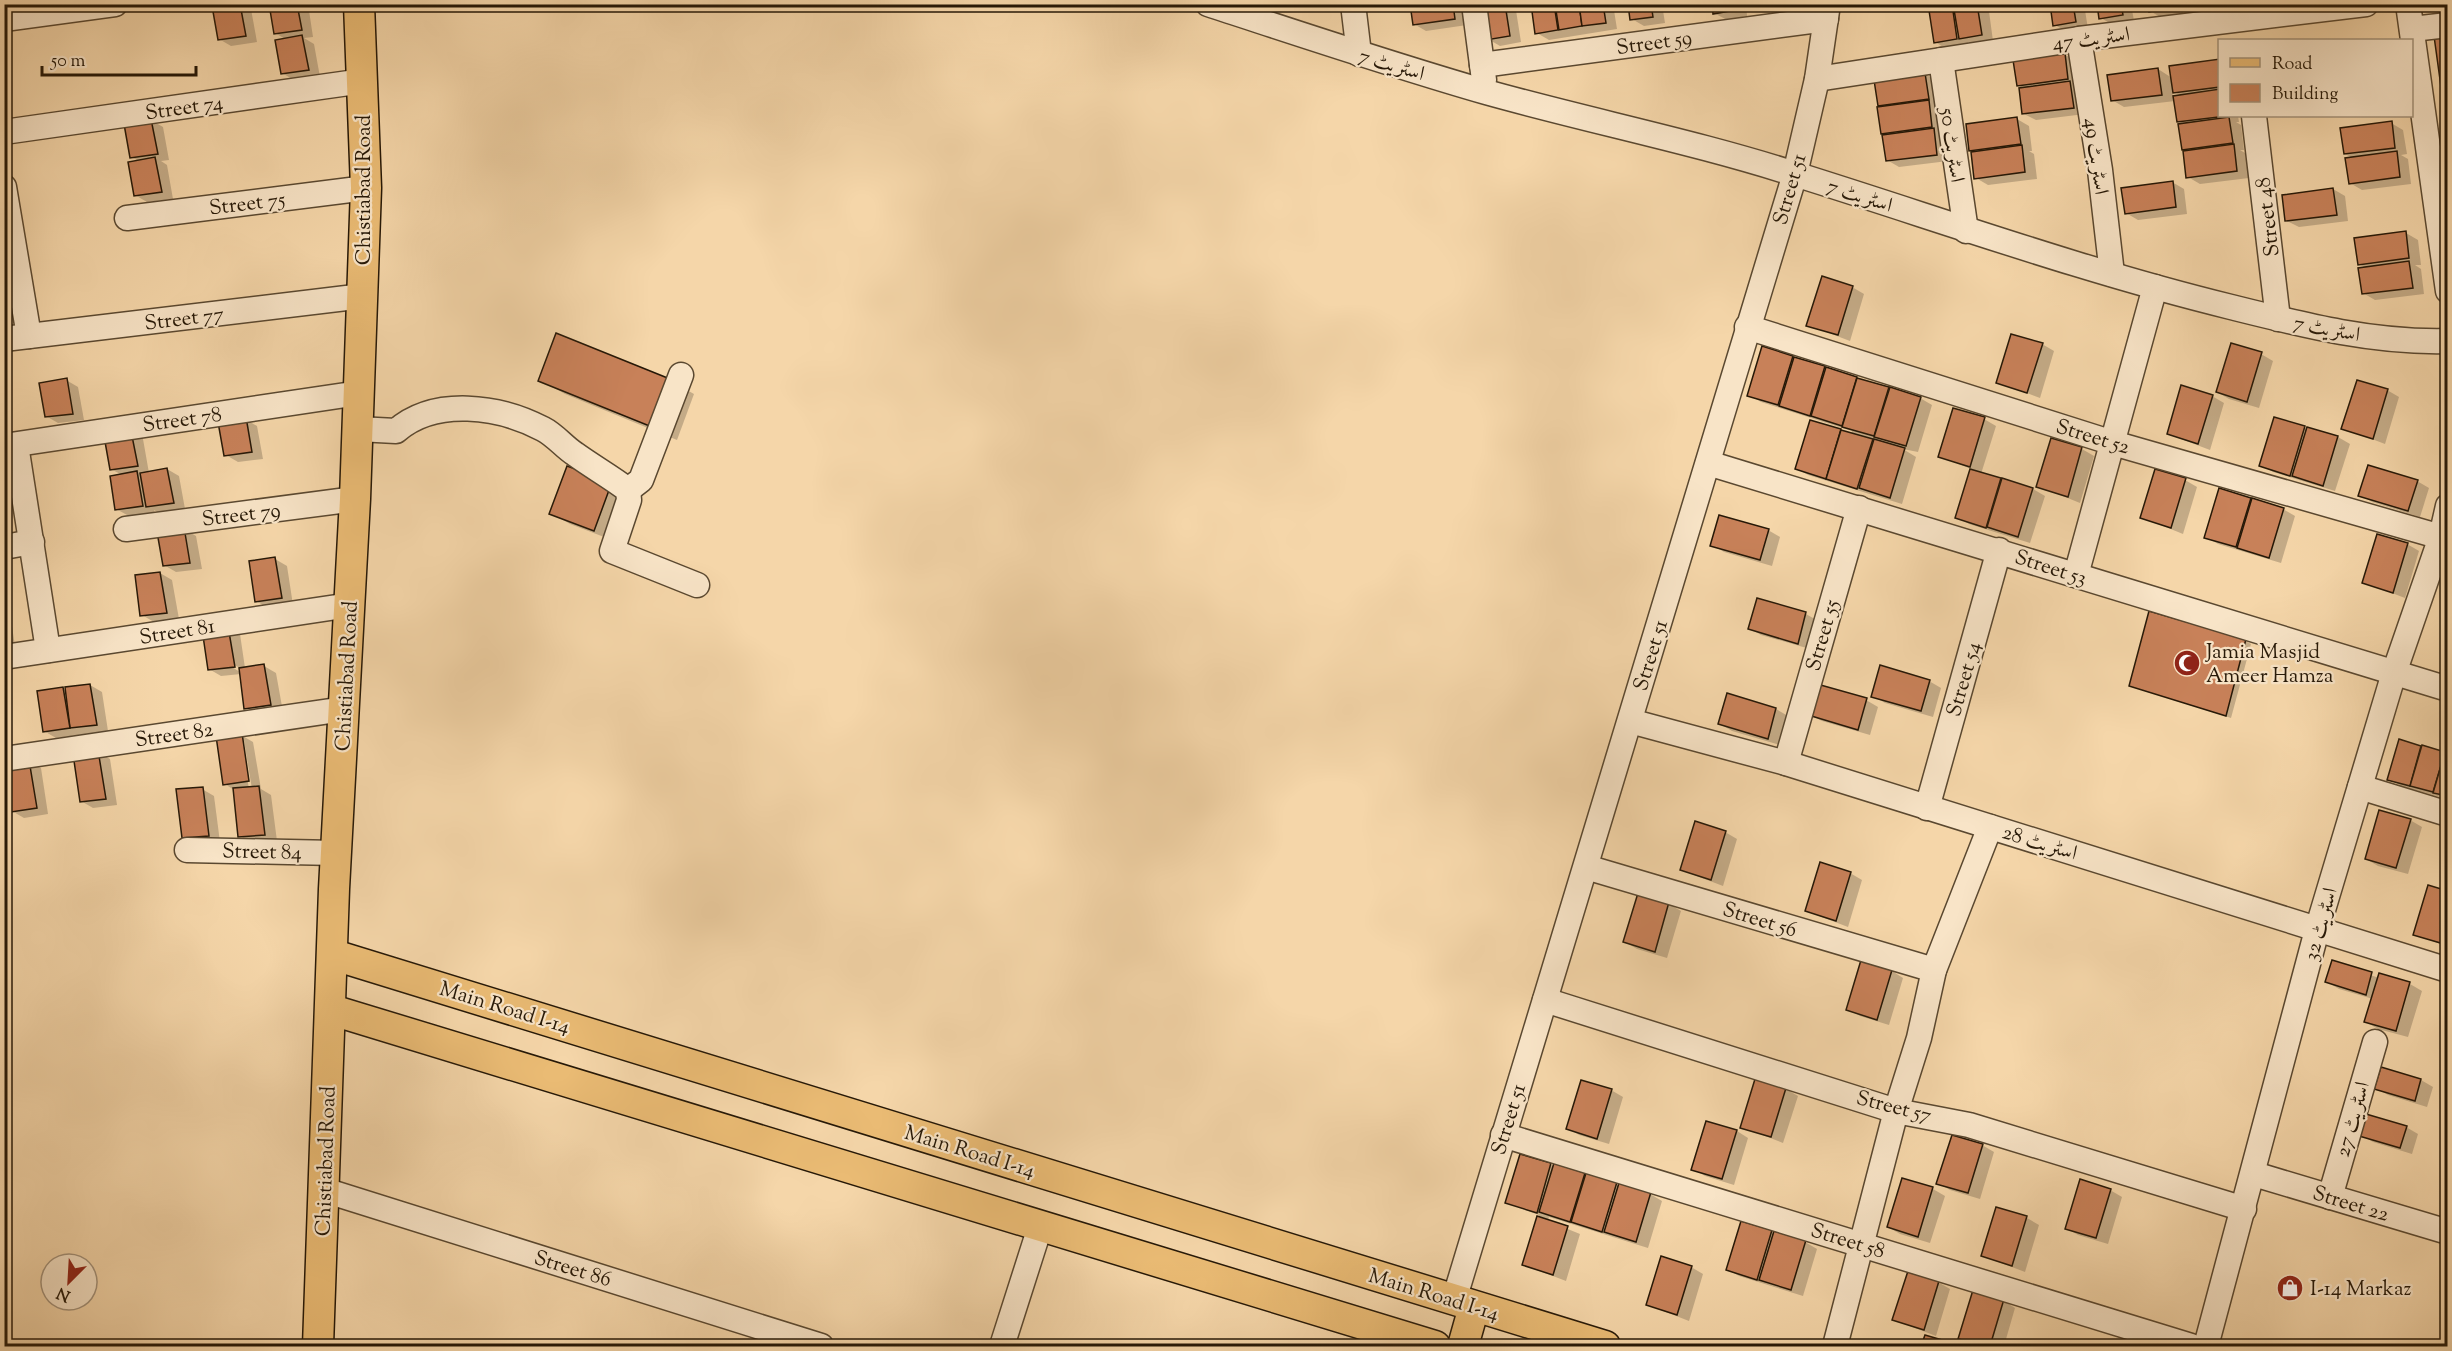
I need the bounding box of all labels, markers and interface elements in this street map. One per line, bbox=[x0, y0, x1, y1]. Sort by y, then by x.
street label: اسٹریٹ 47 bbox=[2051, 20, 2132, 60]
street label: Street 59 bbox=[1615, 24, 1694, 64]
scale bar bbox=[42, 39, 196, 77]
legend bbox=[2218, 39, 2413, 117]
street label: اسٹریٹ 7 bbox=[1355, 42, 1428, 90]
text: 50 m bbox=[50, 49, 86, 75]
text: Road bbox=[2272, 52, 2312, 78]
text: Building bbox=[2272, 82, 2338, 108]
street label: Street 74 bbox=[143, 89, 225, 129]
street label: اسٹریٹ 50 bbox=[1931, 105, 1971, 184]
street label: Chistiabad Road bbox=[350, 115, 380, 265]
street label: اسٹریٹ 49 bbox=[2075, 116, 2115, 197]
street label: Street 51 bbox=[1766, 150, 1815, 229]
street label: اسٹریٹ 7 bbox=[1823, 172, 1896, 222]
street label: Street 48 bbox=[2249, 175, 2289, 258]
street label: Street 75 bbox=[207, 185, 287, 225]
street label: Street 77 bbox=[143, 300, 226, 340]
street label: اسٹریٹ 7 bbox=[2291, 309, 2362, 351]
street label: Street 78 bbox=[141, 401, 224, 441]
street label: Street 52 bbox=[2052, 412, 2133, 463]
street label: Street 79 bbox=[200, 496, 282, 536]
street label: Street 53 bbox=[2010, 543, 2090, 595]
street label: Street 55 bbox=[1799, 596, 1848, 675]
street label: Chistiabad Road bbox=[329, 600, 367, 752]
street label: Street 81 bbox=[137, 612, 217, 654]
street label: Street 51 bbox=[1627, 616, 1677, 695]
place label: Jamia Masjid Ameer Hamza bbox=[2205, 638, 2334, 692]
street label: Street 54 bbox=[1940, 639, 1990, 720]
mosque icon: Jamia Masjid Ameer Hamza bbox=[2172, 648, 2202, 678]
street label: Street 82 bbox=[133, 716, 216, 756]
street label: اسٹریٹ 28 bbox=[1998, 818, 2081, 870]
street label: Street 84 bbox=[222, 837, 302, 869]
street label: اسٹریٹ 32 bbox=[2297, 884, 2347, 965]
street label: Street 56 bbox=[1719, 895, 1800, 946]
street label: Main Road I-14 bbox=[435, 975, 573, 1043]
street label: اسٹریٹ 27 bbox=[2329, 1078, 2379, 1161]
street label: Street 51 bbox=[1485, 1080, 1535, 1159]
street label: Street 57 bbox=[1853, 1084, 1935, 1132]
street label: Chistiabad Road bbox=[309, 1085, 345, 1237]
street label: Main Road I-14 bbox=[900, 1119, 1038, 1187]
street label: Street 22 bbox=[2309, 1179, 2392, 1231]
street label: Street 58 bbox=[1807, 1216, 1888, 1267]
street label: Street 86 bbox=[530, 1244, 615, 1296]
north arrow bbox=[39, 1252, 99, 1312]
street label: Main Road I-14 bbox=[1364, 1262, 1502, 1330]
shop icon: I-14 Markaz bbox=[2275, 1273, 2305, 1303]
place label: I-14 Markaz bbox=[2310, 1275, 2412, 1305]
text: N bbox=[53, 1280, 74, 1307]

